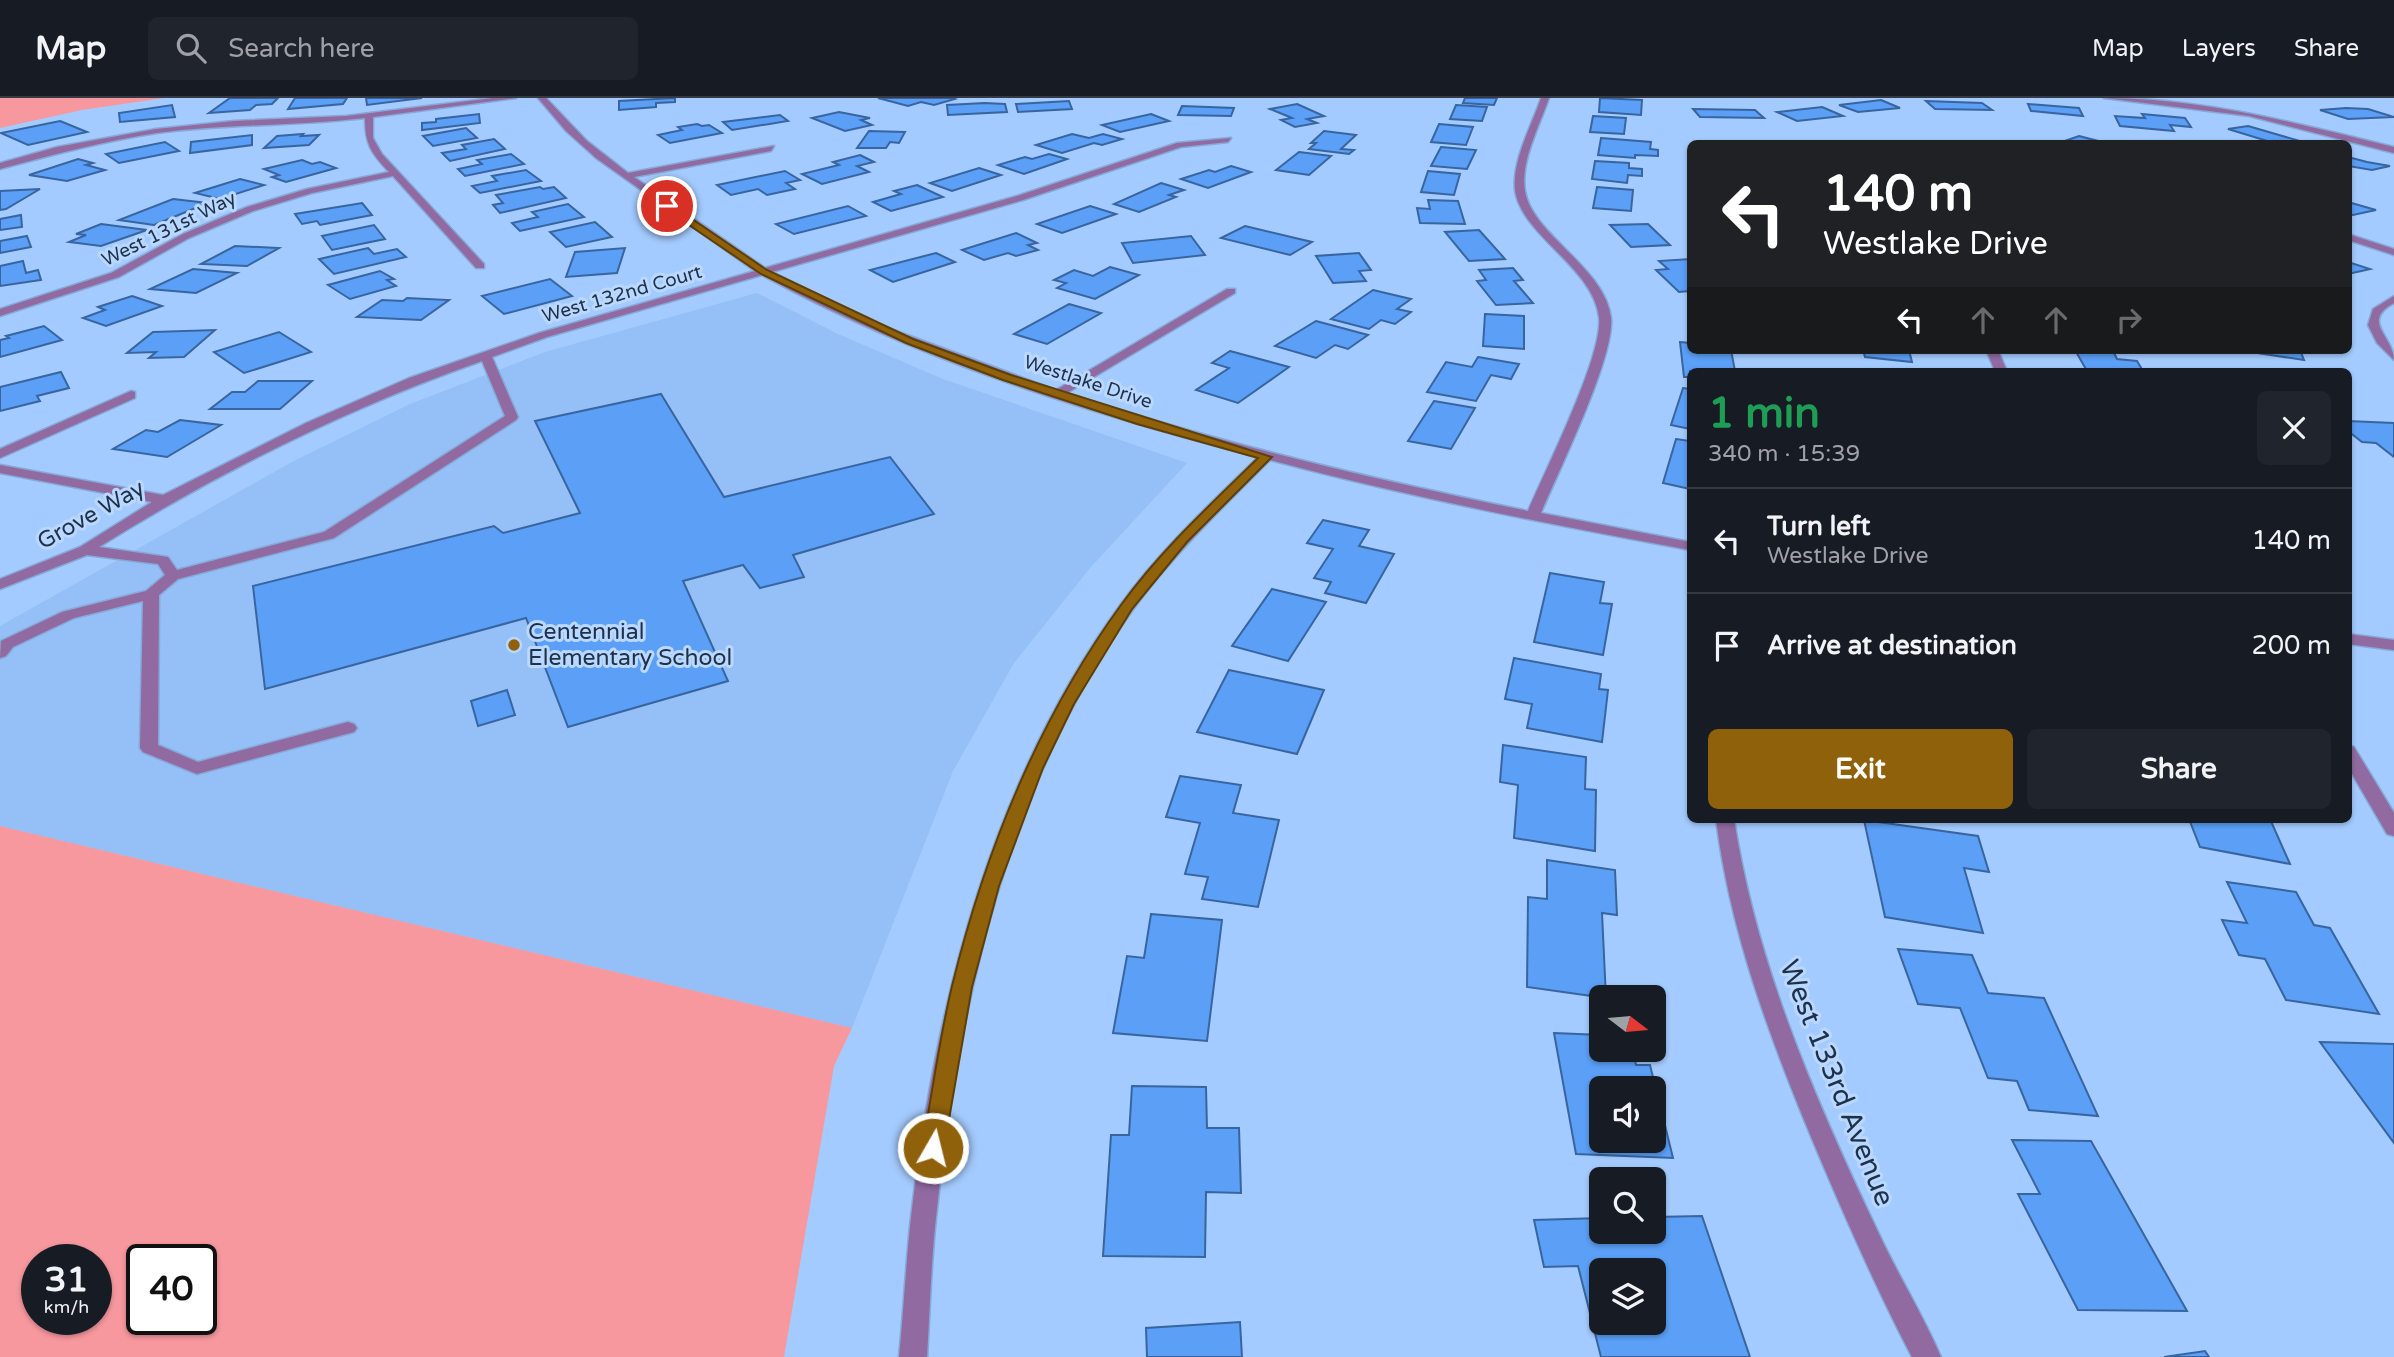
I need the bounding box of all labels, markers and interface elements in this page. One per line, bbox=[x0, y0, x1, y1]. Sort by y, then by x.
search box bbox=[148, 17, 638, 80]
text: Map bbox=[35, 29, 106, 68]
icon: search bbox=[172, 29, 210, 67]
text: Search here bbox=[228, 33, 374, 64]
text: Map bbox=[2092, 34, 2144, 63]
text: Layers bbox=[2182, 34, 2256, 63]
text: Share bbox=[2294, 34, 2359, 63]
text: 140 m bbox=[1823, 165, 1973, 224]
icon: left bbox=[1708, 168, 1799, 259]
pin bbox=[637, 176, 697, 236]
street label: West 131st Way bbox=[98, 187, 240, 271]
icon: arrive bbox=[648, 187, 686, 225]
text: Westlake Drive bbox=[1823, 225, 2048, 263]
street label: West 132nd Court bbox=[540, 261, 704, 327]
icon: left bbox=[1891, 301, 1929, 339]
icon: ahead bbox=[1964, 301, 2002, 339]
icon: ahead bbox=[2037, 301, 2075, 339]
icon: right bbox=[2110, 301, 2148, 339]
street label: Westlake Drive bbox=[1021, 351, 1155, 413]
text: 1 min bbox=[1708, 388, 1820, 439]
button: close bbox=[2257, 391, 2331, 465]
text: 340 m · 15:39 bbox=[1708, 440, 1860, 468]
street label: Grove Way bbox=[33, 474, 149, 556]
text: Turn left bbox=[1767, 511, 1870, 542]
icon: left bbox=[1708, 522, 1746, 560]
text: 140 m bbox=[2251, 525, 2331, 556]
text: Westlake Drive bbox=[1767, 542, 1929, 570]
place label: Centennial Elementary School bbox=[528, 618, 732, 672]
icon: arrive bbox=[1708, 627, 1746, 665]
text: Arrive at destination bbox=[1767, 630, 2017, 661]
text: 200 m bbox=[2251, 630, 2331, 661]
marker: Centennial Elementary School bbox=[506, 637, 522, 653]
button: Exit bbox=[1708, 729, 2013, 809]
button: Share bbox=[2027, 729, 2331, 809]
street label: West 133rd Avenue bbox=[1772, 955, 1902, 1211]
north arrow bbox=[1589, 985, 1666, 1062]
map controls bbox=[1589, 985, 1666, 1335]
button: sound bbox=[1589, 1076, 1666, 1153]
position arrow bbox=[896, 1111, 970, 1185]
button: search bbox=[1589, 1167, 1666, 1244]
speed limit sign: 40 bbox=[126, 1244, 217, 1335]
button: layers bbox=[1589, 1258, 1666, 1335]
text: 31 bbox=[45, 1259, 88, 1301]
text: km/h bbox=[44, 1296, 89, 1318]

